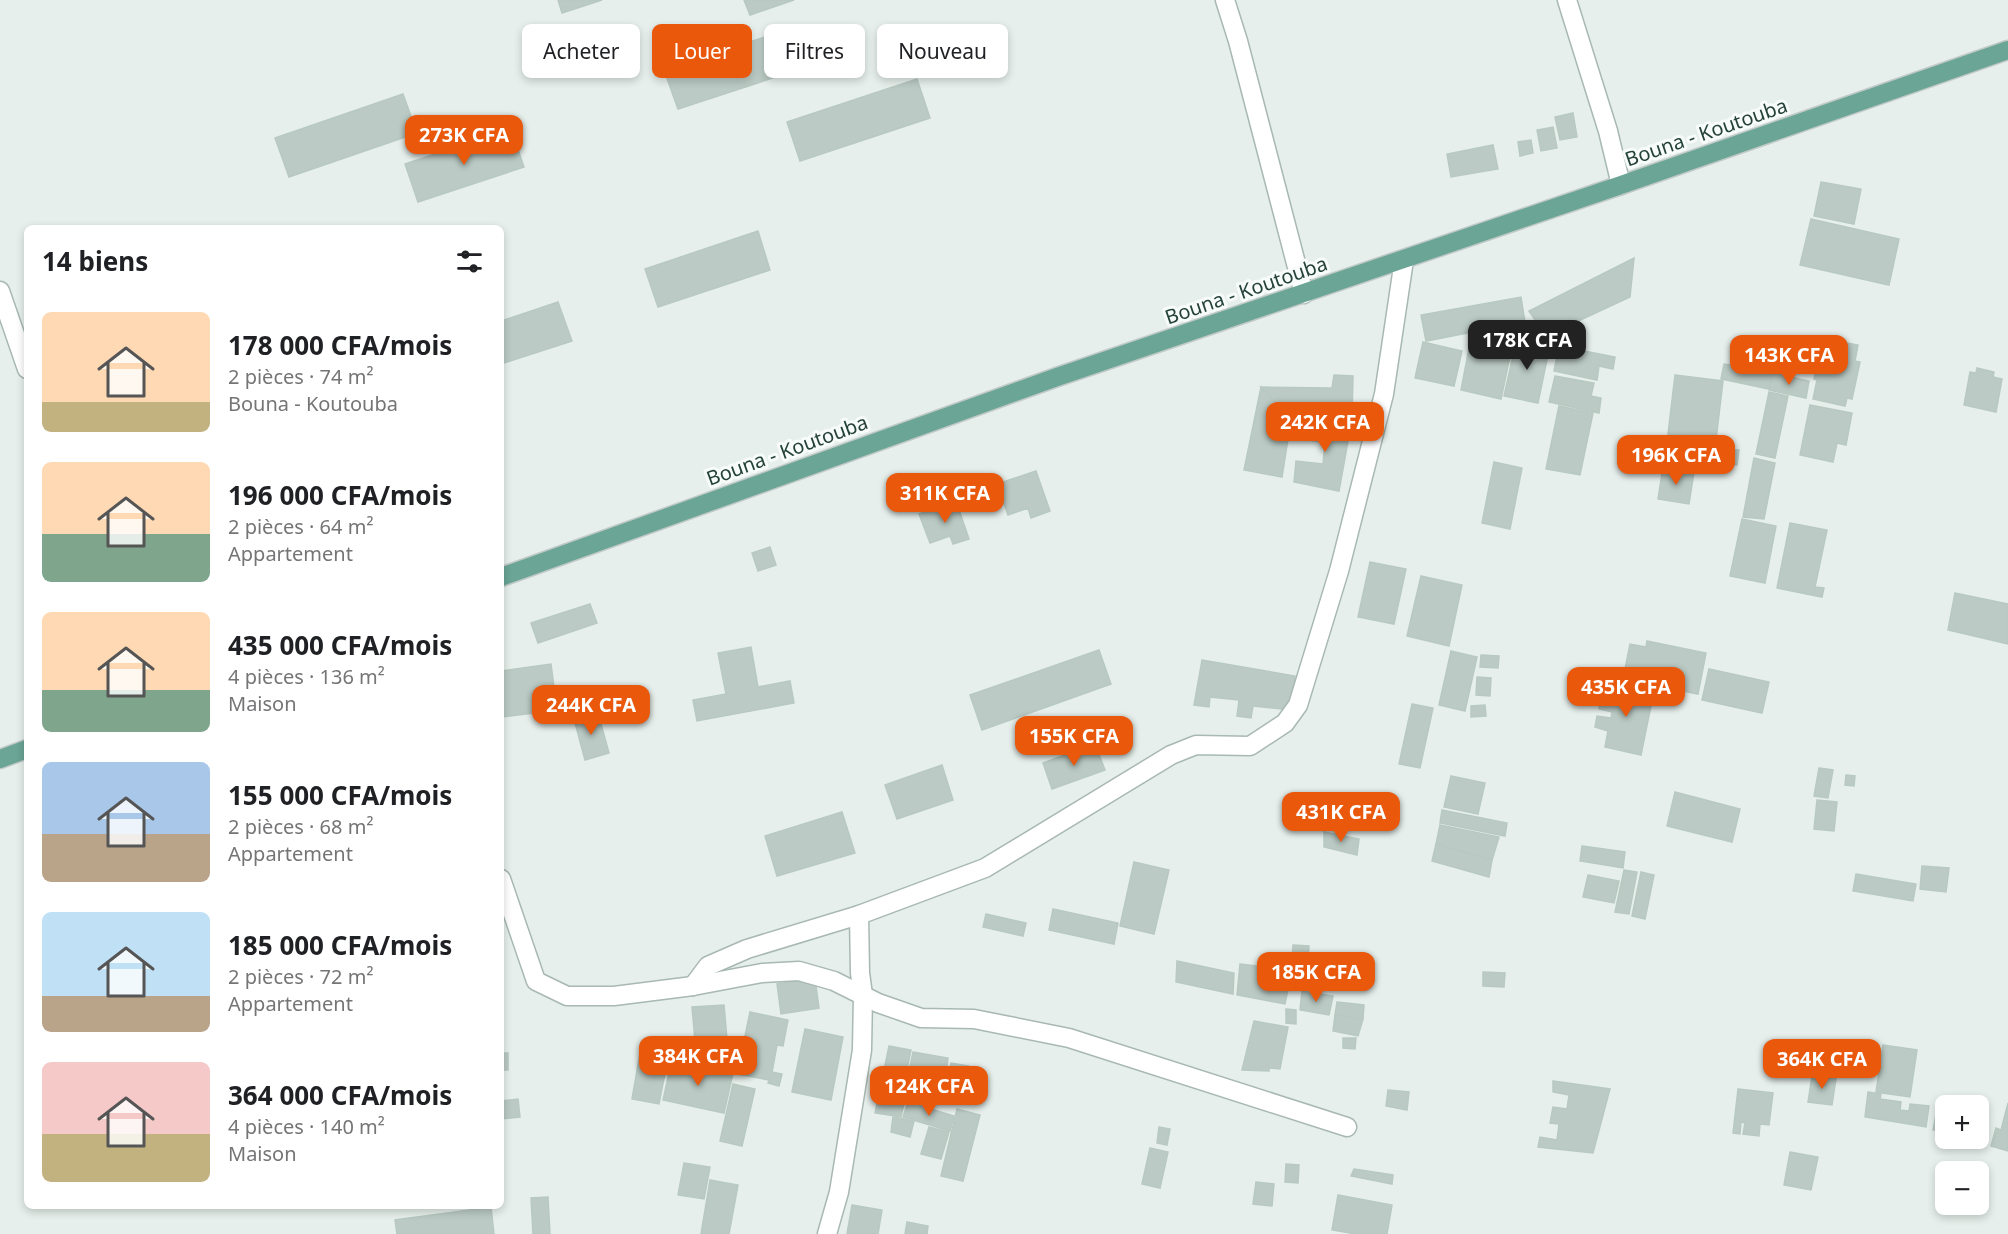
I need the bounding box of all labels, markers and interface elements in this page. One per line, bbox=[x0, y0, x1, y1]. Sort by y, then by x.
chip: Acheter bbox=[522, 24, 640, 78]
chip: Louer bbox=[652, 24, 752, 78]
chip: Filtres bbox=[764, 24, 865, 78]
chip: Nouveau bbox=[877, 24, 1008, 78]
street label: Bouna - Koutouba bbox=[1621, 92, 1791, 172]
pin: 273K CFA bbox=[402, 115, 526, 166]
text: 273K CFA bbox=[419, 121, 509, 148]
text: 14 biens bbox=[42, 243, 148, 279]
icon: filters bbox=[453, 245, 486, 278]
street label: Bouna - Koutouba bbox=[1161, 250, 1331, 330]
pin: 178K CFA bbox=[1465, 320, 1589, 371]
text: 178K CFA bbox=[1482, 326, 1572, 353]
text: 178 000 CFA/mois bbox=[228, 327, 452, 363]
pin: 143K CFA bbox=[1727, 335, 1851, 386]
icon: home bbox=[90, 336, 162, 408]
text: 143K CFA bbox=[1744, 341, 1834, 368]
text: 2 pièces · 74 m² bbox=[228, 363, 373, 390]
text: Bouna - Koutouba bbox=[228, 390, 398, 417]
pin: 242K CFA bbox=[1263, 402, 1387, 453]
street label: Bouna - Koutouba bbox=[703, 408, 871, 492]
text: 242K CFA bbox=[1280, 408, 1370, 435]
pin: 196K CFA bbox=[1614, 435, 1738, 486]
text: 196K CFA bbox=[1631, 441, 1721, 468]
pin: 311K CFA bbox=[883, 473, 1007, 524]
text: 196 000 CFA/mois bbox=[228, 477, 452, 513]
text: 311K CFA bbox=[900, 479, 990, 506]
icon: home bbox=[90, 486, 162, 558]
text: 2 pièces · 64 m² bbox=[228, 513, 373, 540]
text: Appartement bbox=[228, 540, 353, 567]
text: 435 000 CFA/mois bbox=[228, 627, 452, 663]
icon: home bbox=[90, 636, 162, 708]
text: 4 pièces · 136 m² bbox=[228, 663, 385, 690]
pin: 435K CFA bbox=[1564, 667, 1688, 718]
text: 435K CFA bbox=[1581, 673, 1671, 700]
pin: 244K CFA bbox=[529, 685, 653, 736]
text: Maison bbox=[228, 690, 297, 717]
text: 244K CFA bbox=[546, 691, 636, 718]
pin: 155K CFA bbox=[1012, 716, 1136, 767]
text: 155K CFA bbox=[1029, 722, 1119, 749]
text: 155 000 CFA/mois bbox=[228, 777, 452, 813]
icon: home bbox=[90, 786, 162, 858]
pin: 431K CFA bbox=[1279, 792, 1403, 843]
text: 431K CFA bbox=[1296, 798, 1386, 825]
text: 2 pièces · 68 m² bbox=[228, 813, 373, 840]
text: Appartement bbox=[228, 840, 353, 867]
text: 185 000 CFA/mois bbox=[228, 927, 452, 963]
icon: home bbox=[90, 936, 162, 1008]
pin: 185K CFA bbox=[1254, 952, 1378, 1003]
text: 185K CFA bbox=[1271, 958, 1361, 985]
text: 2 pièces · 72 m² bbox=[228, 963, 373, 990]
text: Appartement bbox=[228, 990, 353, 1017]
pin: 384K CFA bbox=[636, 1036, 760, 1087]
pin: 364K CFA bbox=[1760, 1039, 1884, 1090]
text: 384K CFA bbox=[653, 1042, 743, 1069]
text: 364K CFA bbox=[1777, 1045, 1867, 1072]
pin: 124K CFA bbox=[867, 1066, 991, 1117]
text: 124K CFA bbox=[884, 1072, 974, 1099]
text: 364 000 CFA/mois bbox=[228, 1077, 452, 1113]
icon: home bbox=[90, 1086, 162, 1158]
map controls bbox=[1935, 1095, 1989, 1215]
button: + bbox=[1935, 1095, 1989, 1149]
text: 4 pièces · 140 m² bbox=[228, 1113, 385, 1140]
text: Maison bbox=[228, 1140, 297, 1167]
button: − bbox=[1935, 1161, 1989, 1215]

